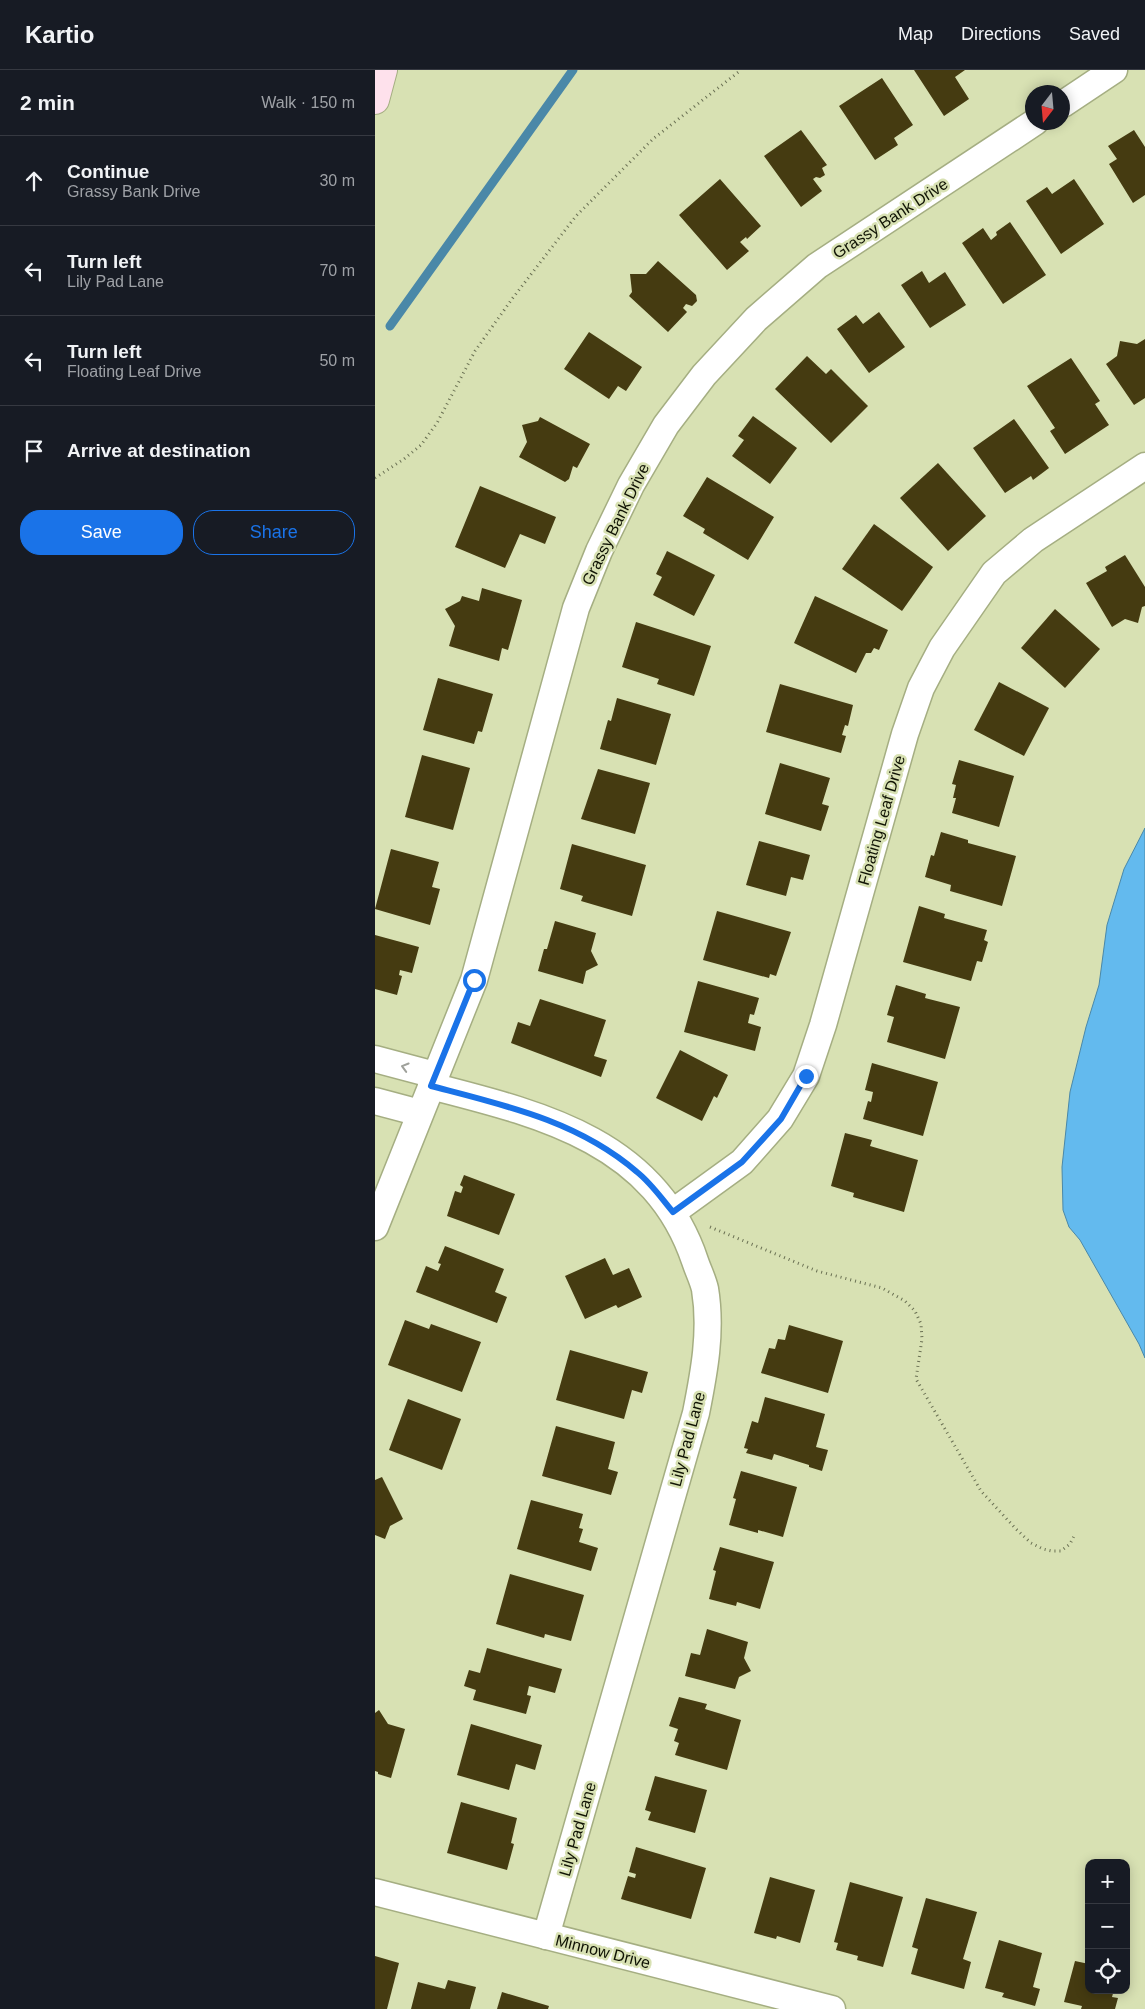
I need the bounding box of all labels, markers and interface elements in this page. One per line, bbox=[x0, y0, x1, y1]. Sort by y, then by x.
text: Kartio bbox=[25, 21, 94, 48]
text: Map bbox=[898, 24, 933, 44]
text: Directions bbox=[961, 24, 1041, 44]
text: Saved bbox=[1069, 24, 1120, 44]
north arrow bbox=[1025, 85, 1070, 130]
text: 2 min bbox=[20, 91, 75, 114]
text: Walk · 150 m bbox=[261, 94, 355, 111]
text: Continue bbox=[67, 161, 149, 182]
icon: ahead bbox=[20, 167, 48, 195]
text: 30 m bbox=[319, 172, 355, 189]
street label: Grassy Bank Drive bbox=[830, 175, 951, 262]
text: Grassy Bank Drive bbox=[67, 183, 200, 200]
text: Turn left bbox=[67, 251, 142, 272]
icon: left bbox=[20, 257, 48, 285]
text: 70 m bbox=[319, 262, 355, 279]
text: Lily Pad Lane bbox=[67, 273, 164, 290]
text: Turn left bbox=[67, 341, 142, 362]
icon: left bbox=[20, 347, 48, 375]
text: 50 m bbox=[319, 352, 355, 369]
text: Floating Leaf Drive bbox=[67, 363, 201, 380]
icon: arrive bbox=[20, 437, 48, 465]
text: Arrive at destination bbox=[67, 440, 251, 461]
street label: Grassy Bank Drive bbox=[579, 460, 652, 588]
button: Save bbox=[20, 510, 183, 555]
button: Share bbox=[193, 510, 355, 555]
street label: Floating Leaf Drive bbox=[855, 753, 908, 887]
route start bbox=[463, 969, 486, 992]
one-way arrow bbox=[401, 1062, 410, 1073]
route end bbox=[795, 1065, 818, 1088]
street label: Lily Pad Lane bbox=[667, 1390, 708, 1488]
street label: Lily Pad Lane bbox=[556, 1780, 599, 1878]
map controls bbox=[1085, 1859, 1130, 1994]
button: + bbox=[1085, 1859, 1130, 1904]
button: − bbox=[1085, 1904, 1130, 1949]
street label: Minnow Drive bbox=[554, 1932, 652, 1971]
button: locate bbox=[1085, 1949, 1130, 1994]

